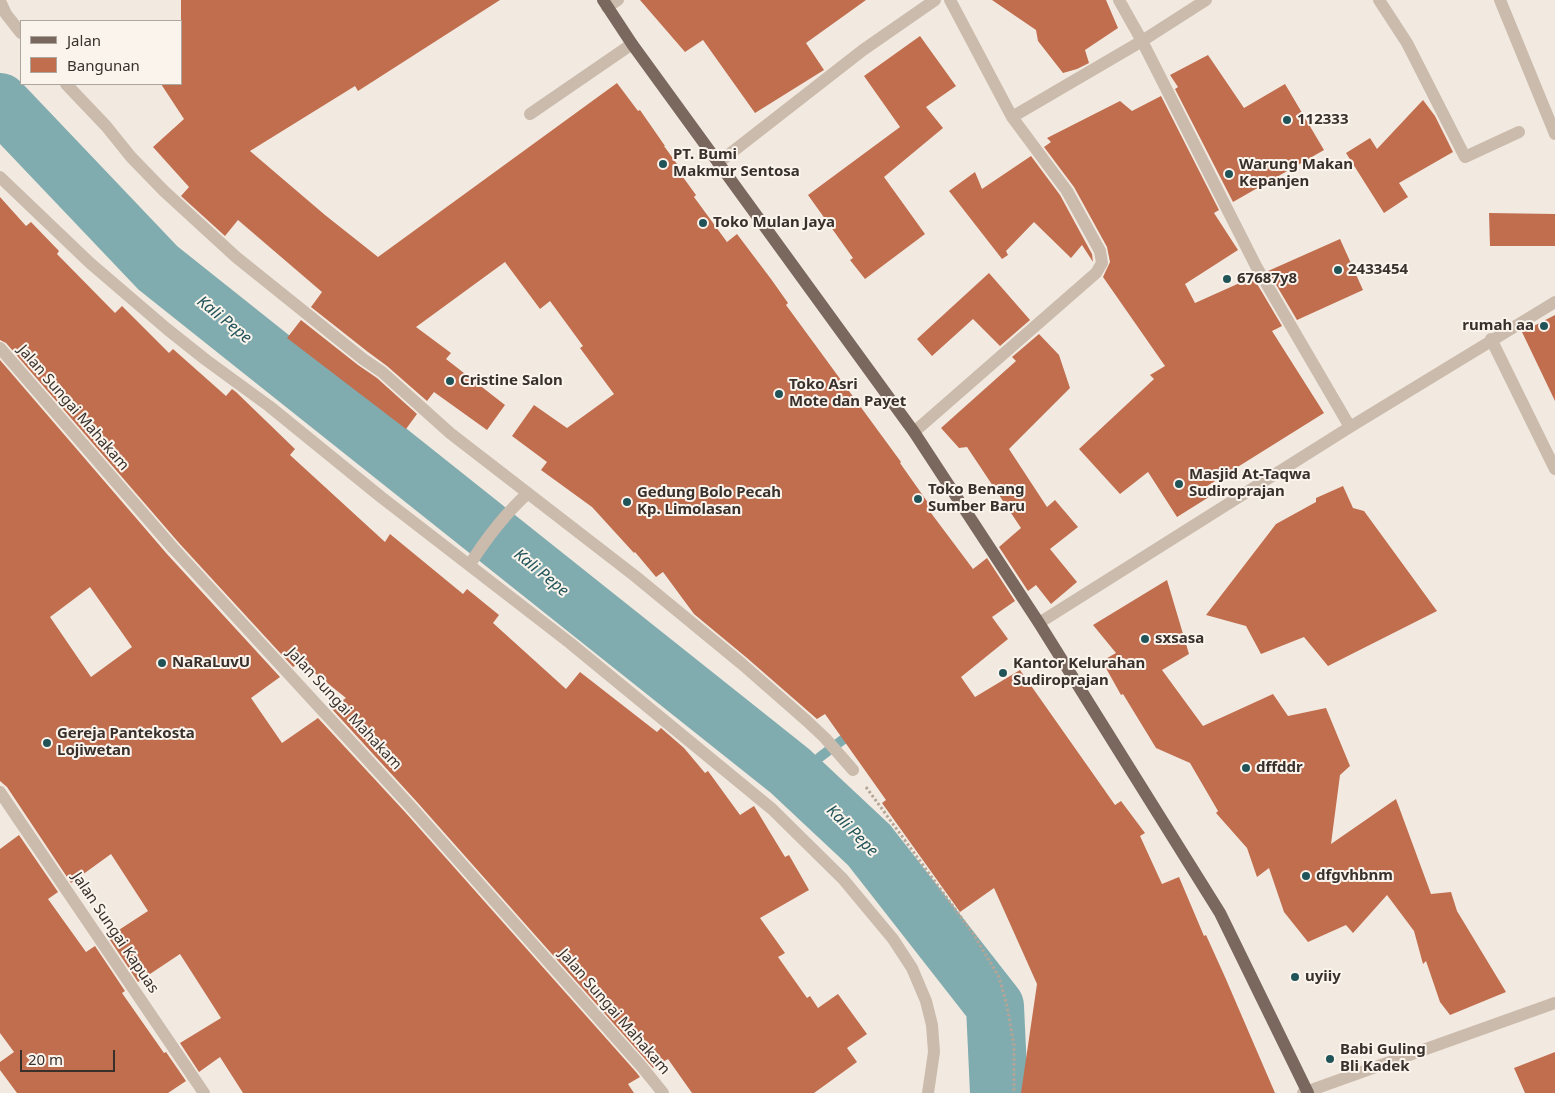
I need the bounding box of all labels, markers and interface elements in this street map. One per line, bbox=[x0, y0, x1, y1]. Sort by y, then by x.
legend bbox=[20, 20, 182, 85]
text: Jalan bbox=[67, 30, 101, 50]
text: Bangunan bbox=[67, 55, 140, 75]
place label: 112333 bbox=[1297, 111, 1348, 129]
marker: 112333 bbox=[1281, 114, 1293, 126]
place label: PT. Bumi Makmur Sentosa bbox=[673, 146, 800, 181]
place label: Warung Makan Kepanjen bbox=[1239, 156, 1353, 191]
marker: PT. Bumi Makmur Sentosa bbox=[657, 158, 669, 170]
marker: Warung Makan Kepanjen bbox=[1223, 168, 1235, 180]
place label: Toko Mulan Jaya bbox=[713, 214, 835, 232]
marker: Toko Mulan Jaya bbox=[697, 217, 709, 229]
place label: 2433454 bbox=[1348, 261, 1408, 279]
marker: 2433454 bbox=[1332, 264, 1344, 276]
place label: 67687y8 bbox=[1237, 270, 1297, 288]
marker: 67687y8 bbox=[1221, 273, 1233, 285]
water label: Kali Pepe bbox=[193, 292, 255, 348]
place label: rumah aa bbox=[1462, 317, 1534, 335]
marker: rumah aa bbox=[1538, 320, 1550, 332]
street label: Jalan Sungai Mahakam bbox=[14, 342, 132, 474]
place label: Cristine Salon bbox=[460, 372, 563, 390]
marker: Cristine Salon bbox=[444, 375, 456, 387]
place label: Toko Asri Mote dan Payet bbox=[789, 376, 906, 411]
marker: Toko Asri Mote dan Payet bbox=[773, 388, 785, 400]
place label: Masjid At-Taqwa Sudiroprajan bbox=[1189, 466, 1311, 501]
marker: Masjid At-Taqwa Sudiroprajan bbox=[1173, 478, 1185, 490]
place label: Toko Benang Sumber Baru bbox=[928, 481, 1025, 516]
place label: Gedung Bolo Pecah Kp. Limolasan bbox=[637, 484, 781, 519]
marker: Toko Benang Sumber Baru bbox=[912, 493, 924, 505]
marker: Gedung Bolo Pecah Kp. Limolasan bbox=[621, 496, 633, 508]
water label: Kali Pepe bbox=[510, 545, 572, 601]
place label: sxsasa bbox=[1155, 630, 1204, 648]
marker: sxsasa bbox=[1139, 633, 1151, 645]
street label: Jalan Sungai Mahakam bbox=[283, 644, 405, 774]
place label: NaRaLuvU bbox=[172, 654, 250, 672]
place label: Kantor Kelurahan Sudiroprajan bbox=[1013, 655, 1145, 690]
marker: NaRaLuvU bbox=[156, 657, 168, 669]
marker: Kantor Kelurahan Sudiroprajan bbox=[997, 667, 1009, 679]
place label: Gereja Pantekosta Lojiwetan bbox=[57, 725, 195, 760]
marker: Gereja Pantekosta Lojiwetan bbox=[41, 737, 53, 749]
place label: dffddr bbox=[1256, 759, 1303, 777]
marker: dffddr bbox=[1240, 762, 1252, 774]
water label: Kali Pepe bbox=[822, 801, 882, 861]
place label: dfgvhbnm bbox=[1316, 867, 1393, 885]
street label: Jalan Sungai Kapuas bbox=[68, 869, 162, 997]
marker: dfgvhbnm bbox=[1300, 870, 1312, 882]
street label: Jalan Sungai Mahakam bbox=[555, 946, 673, 1078]
place label: uyiiy bbox=[1305, 968, 1341, 986]
marker: uyiiy bbox=[1289, 971, 1301, 983]
scale bar bbox=[22, 1040, 118, 1072]
place label: Babi Guling Bli Kadek bbox=[1340, 1041, 1426, 1076]
text: 20 m bbox=[28, 1049, 63, 1069]
marker: Babi Guling Bli Kadek bbox=[1324, 1053, 1336, 1065]

